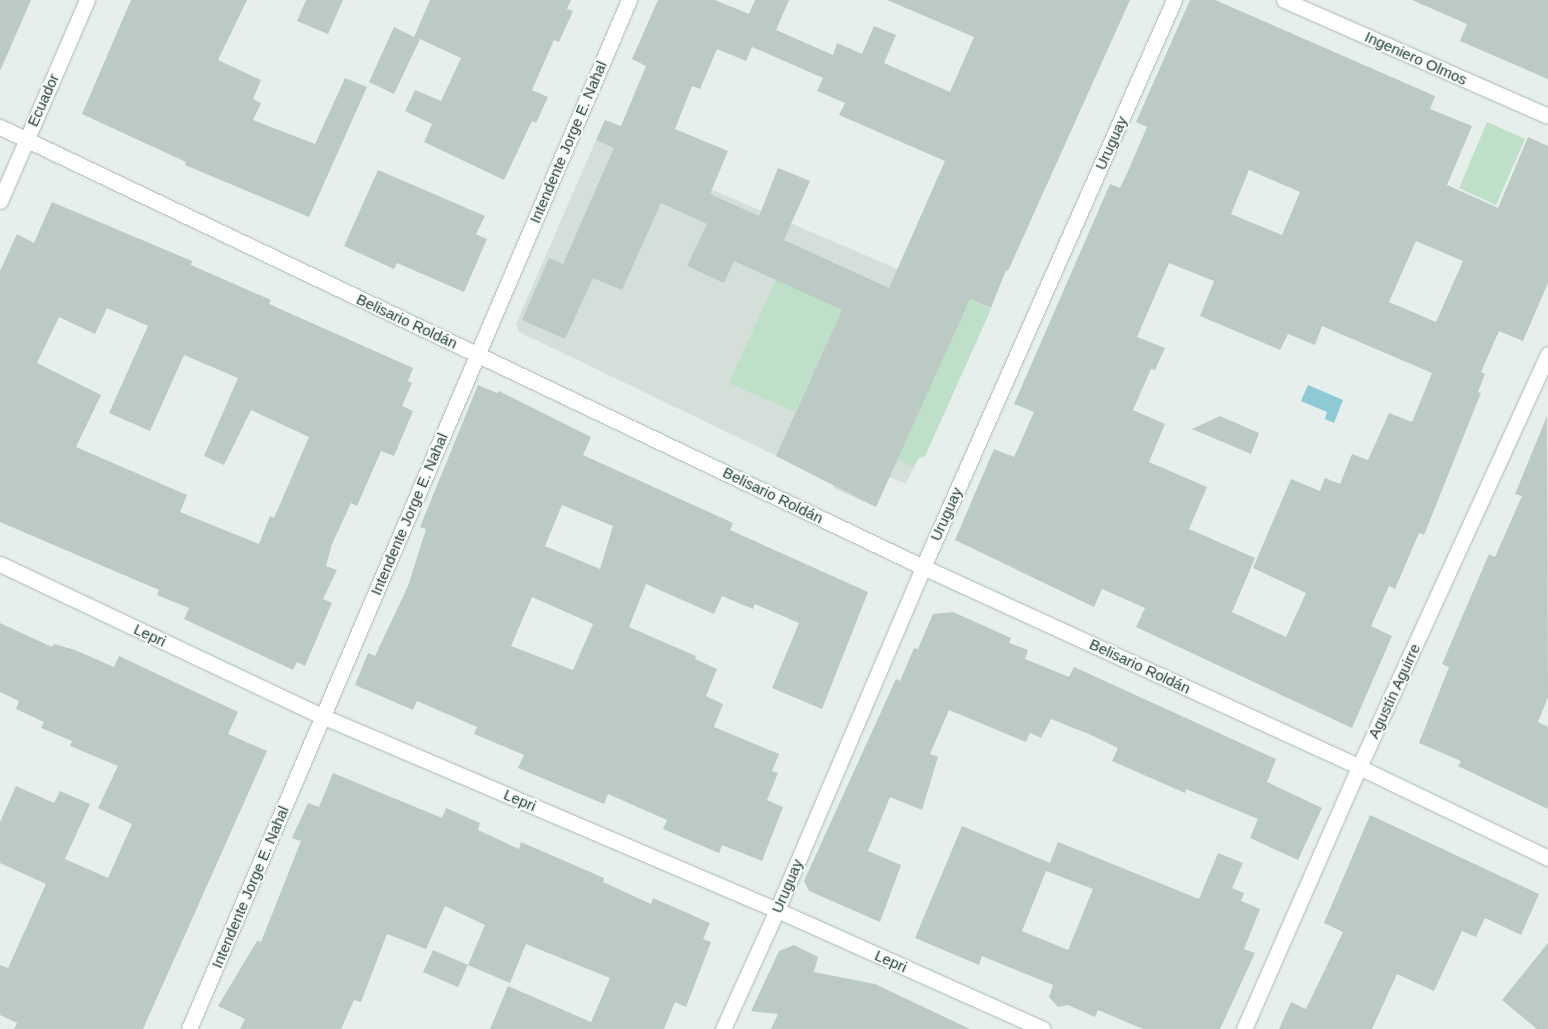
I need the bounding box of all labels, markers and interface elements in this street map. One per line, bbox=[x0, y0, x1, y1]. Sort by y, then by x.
street label: Ingeniero Olmos bbox=[1362, 27, 1470, 89]
street label: Intendente Jorge E. Nahal bbox=[526, 58, 610, 226]
street label: Ecuador bbox=[23, 71, 63, 129]
street label: Uruguay bbox=[1091, 113, 1131, 173]
street label: Belisario Roldán bbox=[354, 290, 460, 352]
street label: Intendente Jorge E. Nahal bbox=[367, 430, 451, 598]
street label: Belisario Roldán bbox=[720, 463, 826, 527]
street label: Uruguay bbox=[926, 484, 966, 544]
street label: Lepri bbox=[131, 620, 169, 650]
street label: Belisario Roldán bbox=[1087, 635, 1193, 697]
street label: Agustín Aguirre bbox=[1364, 640, 1424, 742]
street label: Lepri bbox=[501, 785, 539, 815]
street label: Intendente Jorge E. Nahal bbox=[208, 803, 292, 971]
street label: Uruguay bbox=[768, 856, 806, 916]
street label: Lepri bbox=[872, 946, 910, 976]

